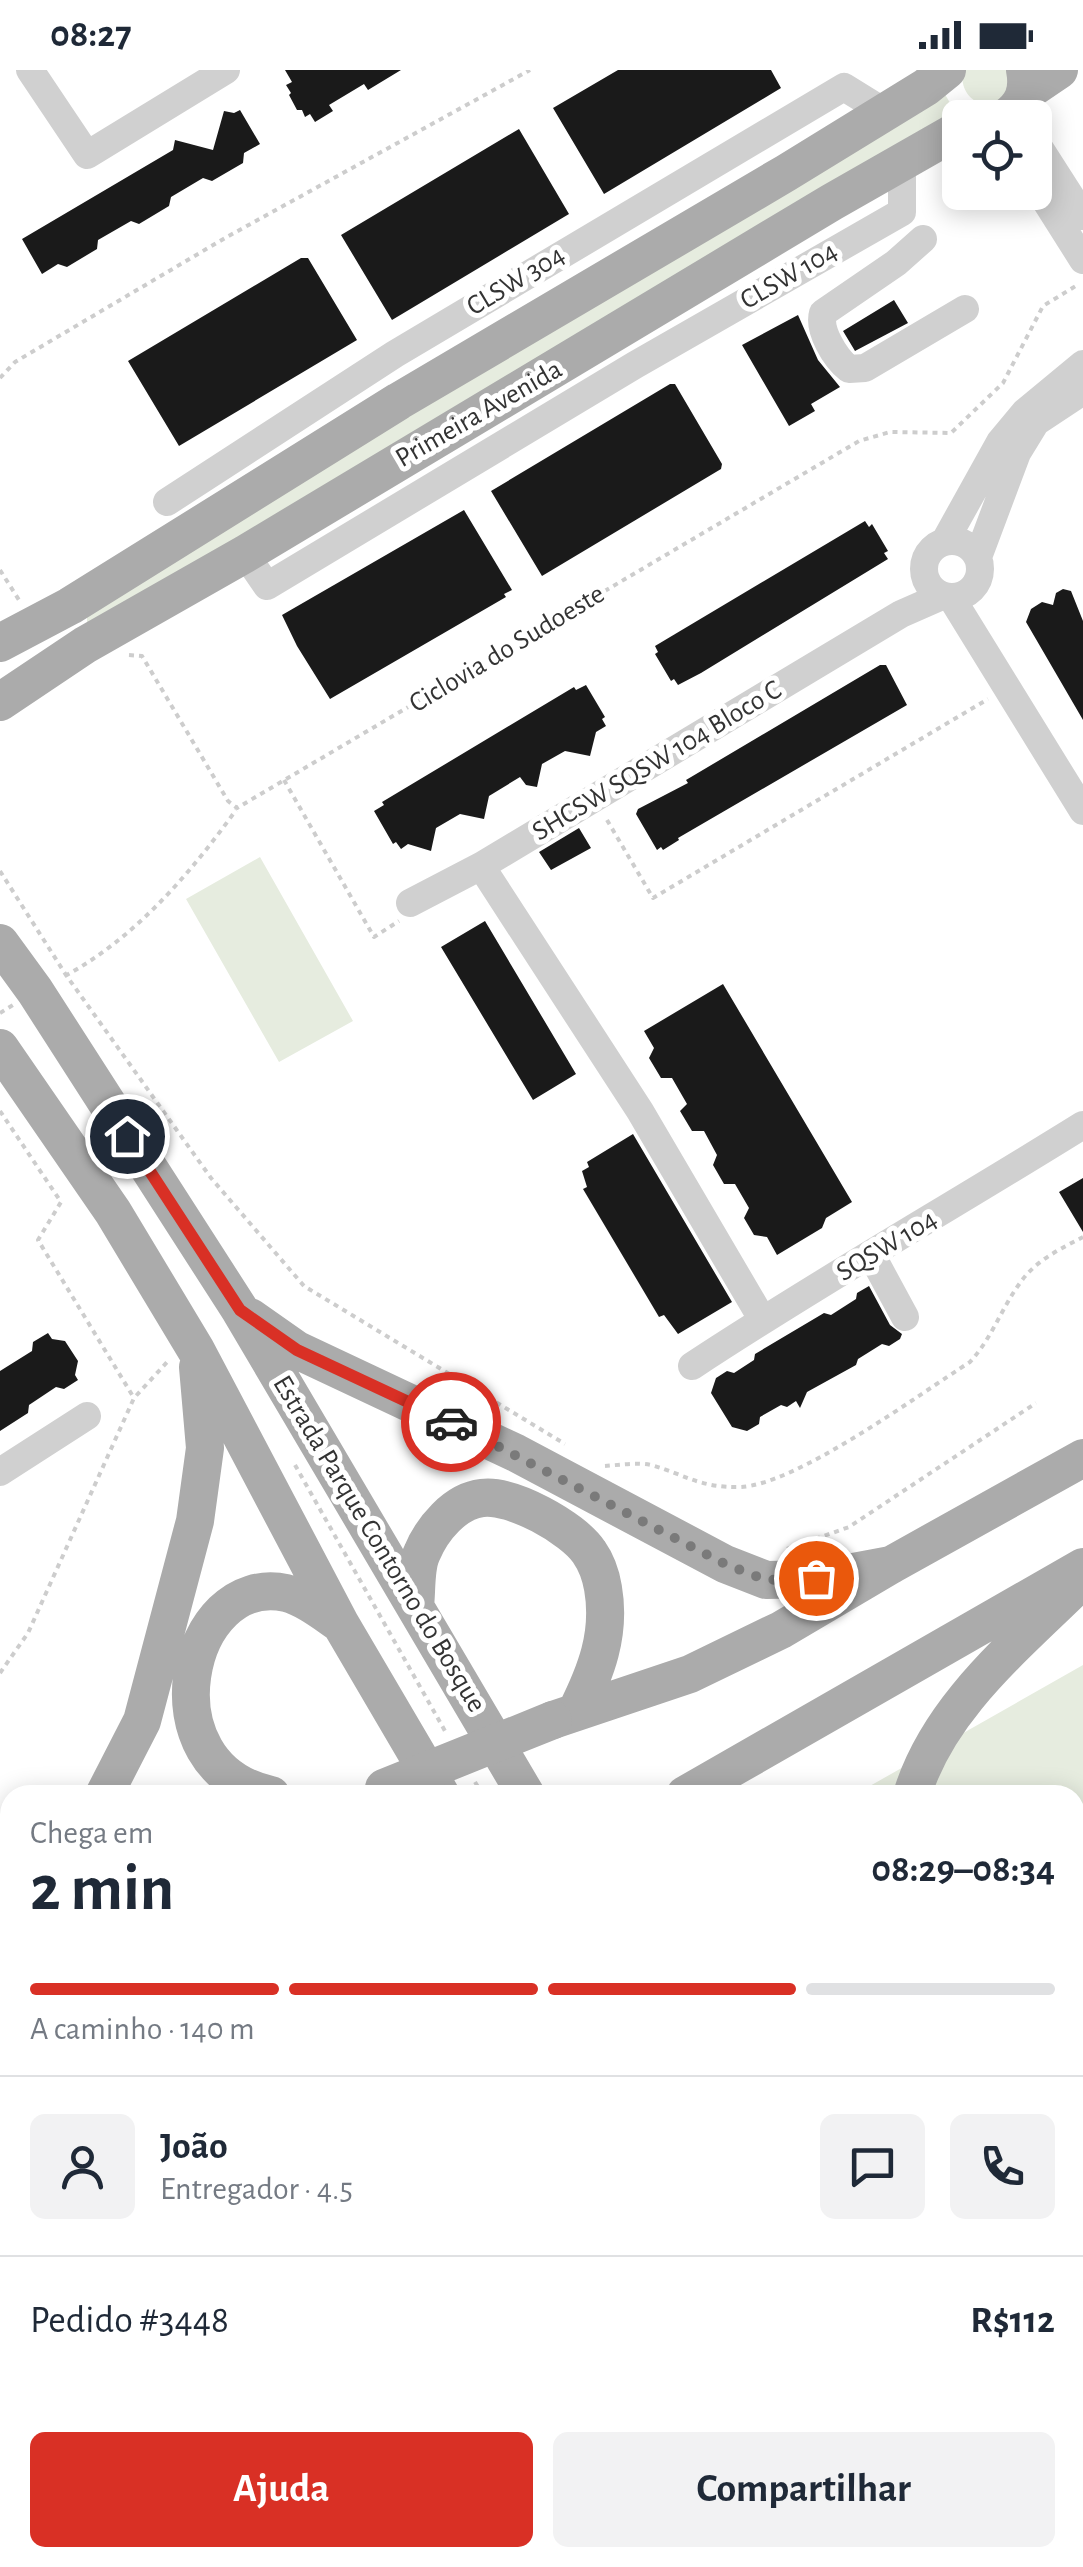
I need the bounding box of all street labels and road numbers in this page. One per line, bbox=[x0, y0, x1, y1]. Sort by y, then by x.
street label: CLSW 104 bbox=[736, 237, 842, 315]
street label: CLSW 304 bbox=[462, 241, 570, 321]
street label: Primeira Avenida bbox=[391, 355, 567, 473]
street label: Ciclovia do Sudoeste bbox=[405, 580, 609, 718]
street label: SHCSW SQSW 104 Bloco C bbox=[528, 676, 786, 846]
street label: SQSW 104 bbox=[832, 1205, 942, 1287]
street label: Estrada Parque Contorno do Bosque bbox=[267, 1371, 491, 1717]

